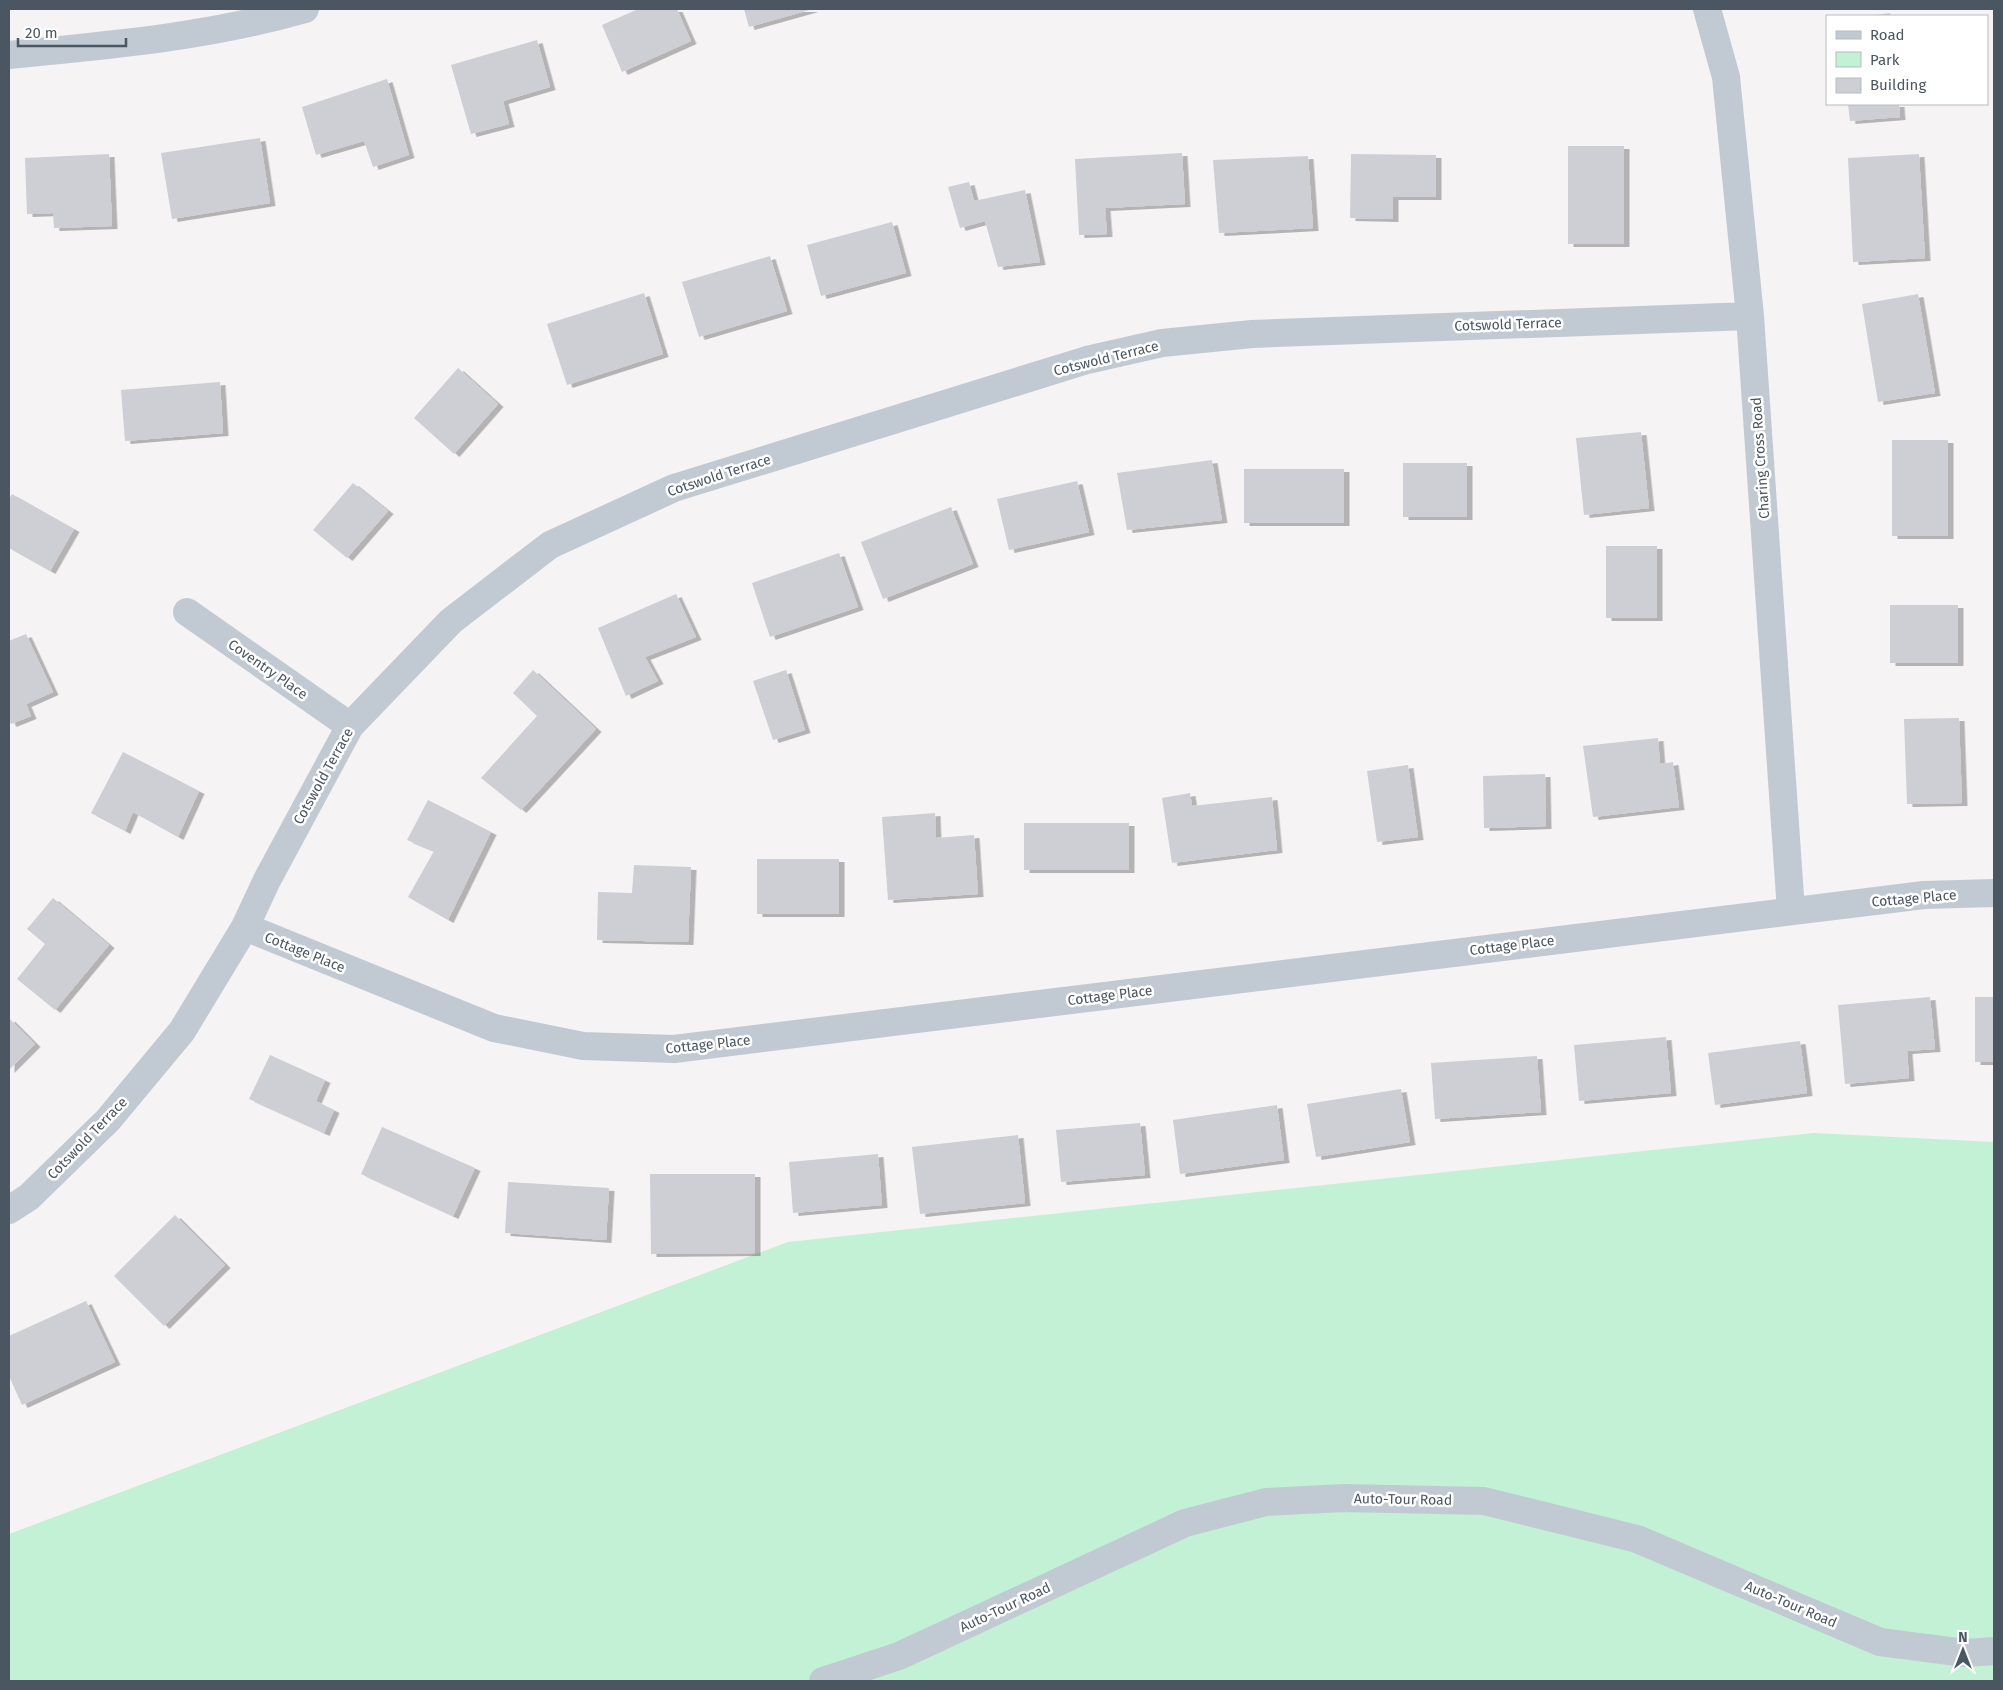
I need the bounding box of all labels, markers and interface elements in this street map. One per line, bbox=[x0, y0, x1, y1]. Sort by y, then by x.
scale bar bbox=[18, 15, 125, 47]
legend bbox=[1826, 15, 1988, 105]
text: 20 m bbox=[25, 24, 58, 42]
text: Road bbox=[1870, 26, 1905, 44]
text: Park bbox=[1870, 51, 1900, 69]
text: Building bbox=[1870, 76, 1926, 94]
street label: Cotswold Terrace bbox=[1454, 314, 1562, 335]
street label: Cotswold Terrace bbox=[1052, 337, 1160, 380]
street label: Charing Cross Road bbox=[1748, 397, 1773, 519]
street label: Cotswold Terrace bbox=[665, 451, 773, 500]
street label: Coventry Place bbox=[225, 636, 311, 703]
street label: Cotswold Terrace bbox=[290, 725, 357, 827]
street label: Cottage Place bbox=[1871, 886, 1957, 911]
street label: Cottage Place bbox=[262, 929, 348, 976]
street label: Cottage Place bbox=[1469, 932, 1555, 959]
street label: Cottage Place bbox=[1067, 982, 1153, 1009]
street label: Cottage Place bbox=[665, 1032, 751, 1057]
street label: Cotswold Terrace bbox=[44, 1094, 131, 1183]
street label: Auto-Tour Road bbox=[1354, 1490, 1452, 1509]
street label: Auto-Tour Road bbox=[1742, 1577, 1839, 1631]
street label: Auto-Tour Road bbox=[957, 1579, 1053, 1636]
north arrow bbox=[1938, 1625, 1988, 1675]
text: N bbox=[1958, 1629, 1968, 1646]

